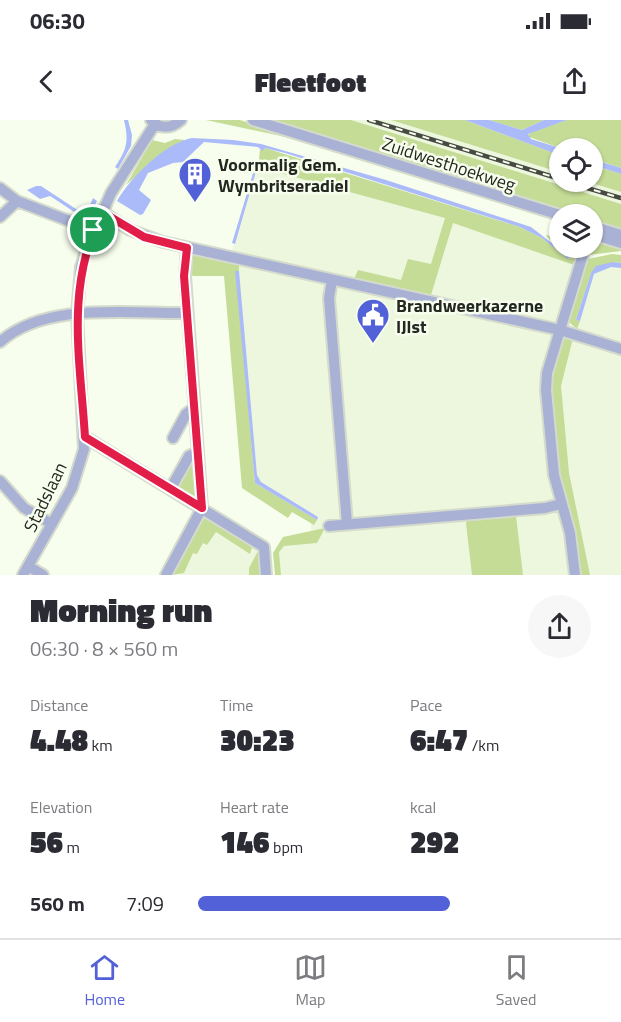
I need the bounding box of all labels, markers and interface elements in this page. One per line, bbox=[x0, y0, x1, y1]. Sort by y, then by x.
text: 06:30 bbox=[30, 4, 85, 38]
text: Fleetfoot bbox=[255, 61, 366, 102]
icon: back bbox=[30, 65, 63, 98]
icon: share bbox=[558, 65, 591, 98]
street label: Zuidwesthoekweg bbox=[379, 130, 519, 198]
map controls bbox=[549, 138, 603, 258]
button: locate bbox=[549, 138, 603, 192]
place label: Voormalig Gem. Wymbritseradiel bbox=[218, 151, 349, 199]
building icon: Voormalig Gem. Wymbritseradiel bbox=[177, 156, 213, 203]
pin bbox=[67, 204, 118, 255]
button: layers bbox=[549, 204, 603, 258]
icon: arrive bbox=[76, 213, 109, 246]
place label: Brandweerkazerne IJlst bbox=[396, 292, 543, 340]
public building icon: Brandweerkazerne IJlst bbox=[355, 297, 391, 344]
street label: Stadslaan bbox=[16, 458, 74, 536]
text: Morning run bbox=[30, 585, 212, 635]
button: share bbox=[528, 595, 591, 658]
text: 06:30 · 8 × 560 m bbox=[30, 633, 178, 664]
text: Distance bbox=[30, 693, 88, 717]
text: Time bbox=[220, 693, 253, 717]
text: Pace bbox=[410, 693, 442, 717]
text: 4.48 bbox=[30, 717, 88, 763]
text: 30:23 bbox=[220, 717, 295, 763]
text: 6:47 bbox=[410, 717, 468, 763]
text: km bbox=[88, 733, 113, 757]
text: /km bbox=[468, 733, 499, 757]
text: Elevation bbox=[30, 795, 92, 819]
text: Heart rate bbox=[220, 795, 289, 819]
text: kcal bbox=[410, 795, 436, 819]
text: 56 bbox=[30, 819, 63, 865]
text: 146 bbox=[220, 819, 270, 865]
text: 292 bbox=[410, 819, 460, 865]
text: m bbox=[63, 835, 80, 859]
text: bpm bbox=[270, 835, 303, 859]
text: 560 m bbox=[30, 888, 85, 919]
text: 7:09 bbox=[126, 888, 164, 919]
tab: Home bbox=[84, 951, 125, 1011]
tab: Map bbox=[294, 951, 327, 1011]
tab: Saved bbox=[496, 951, 537, 1011]

